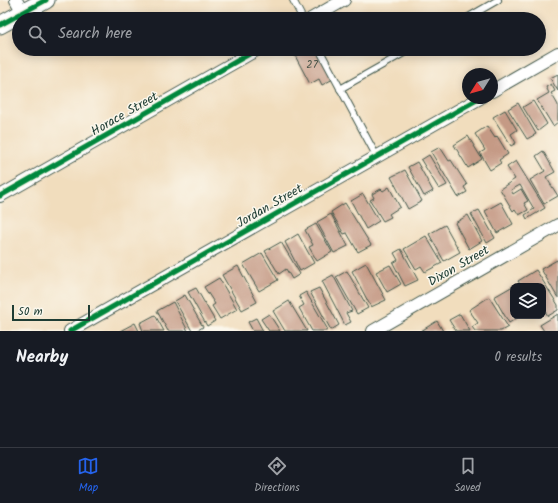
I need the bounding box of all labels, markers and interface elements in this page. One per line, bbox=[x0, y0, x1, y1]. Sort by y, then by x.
search box bbox=[12, 12, 546, 56]
text: Search here bbox=[58, 22, 132, 46]
icon: search bbox=[26, 23, 48, 45]
house number: 27 bbox=[306, 56, 319, 74]
north arrow bbox=[462, 68, 498, 104]
street label: Horace Street bbox=[87, 86, 163, 142]
street label: Jordan Street bbox=[232, 178, 308, 234]
street label: Dixon Street bbox=[424, 240, 494, 292]
map controls bbox=[510, 283, 546, 319]
button: layers bbox=[510, 283, 546, 319]
scale bar bbox=[12, 303, 90, 322]
text: 50 m bbox=[18, 303, 43, 321]
text: Nearby bbox=[16, 344, 68, 371]
text: 0 results bbox=[495, 347, 542, 368]
tab: Map bbox=[77, 455, 99, 497]
tab: Directions bbox=[254, 455, 300, 497]
tab: Saved bbox=[455, 455, 481, 497]

